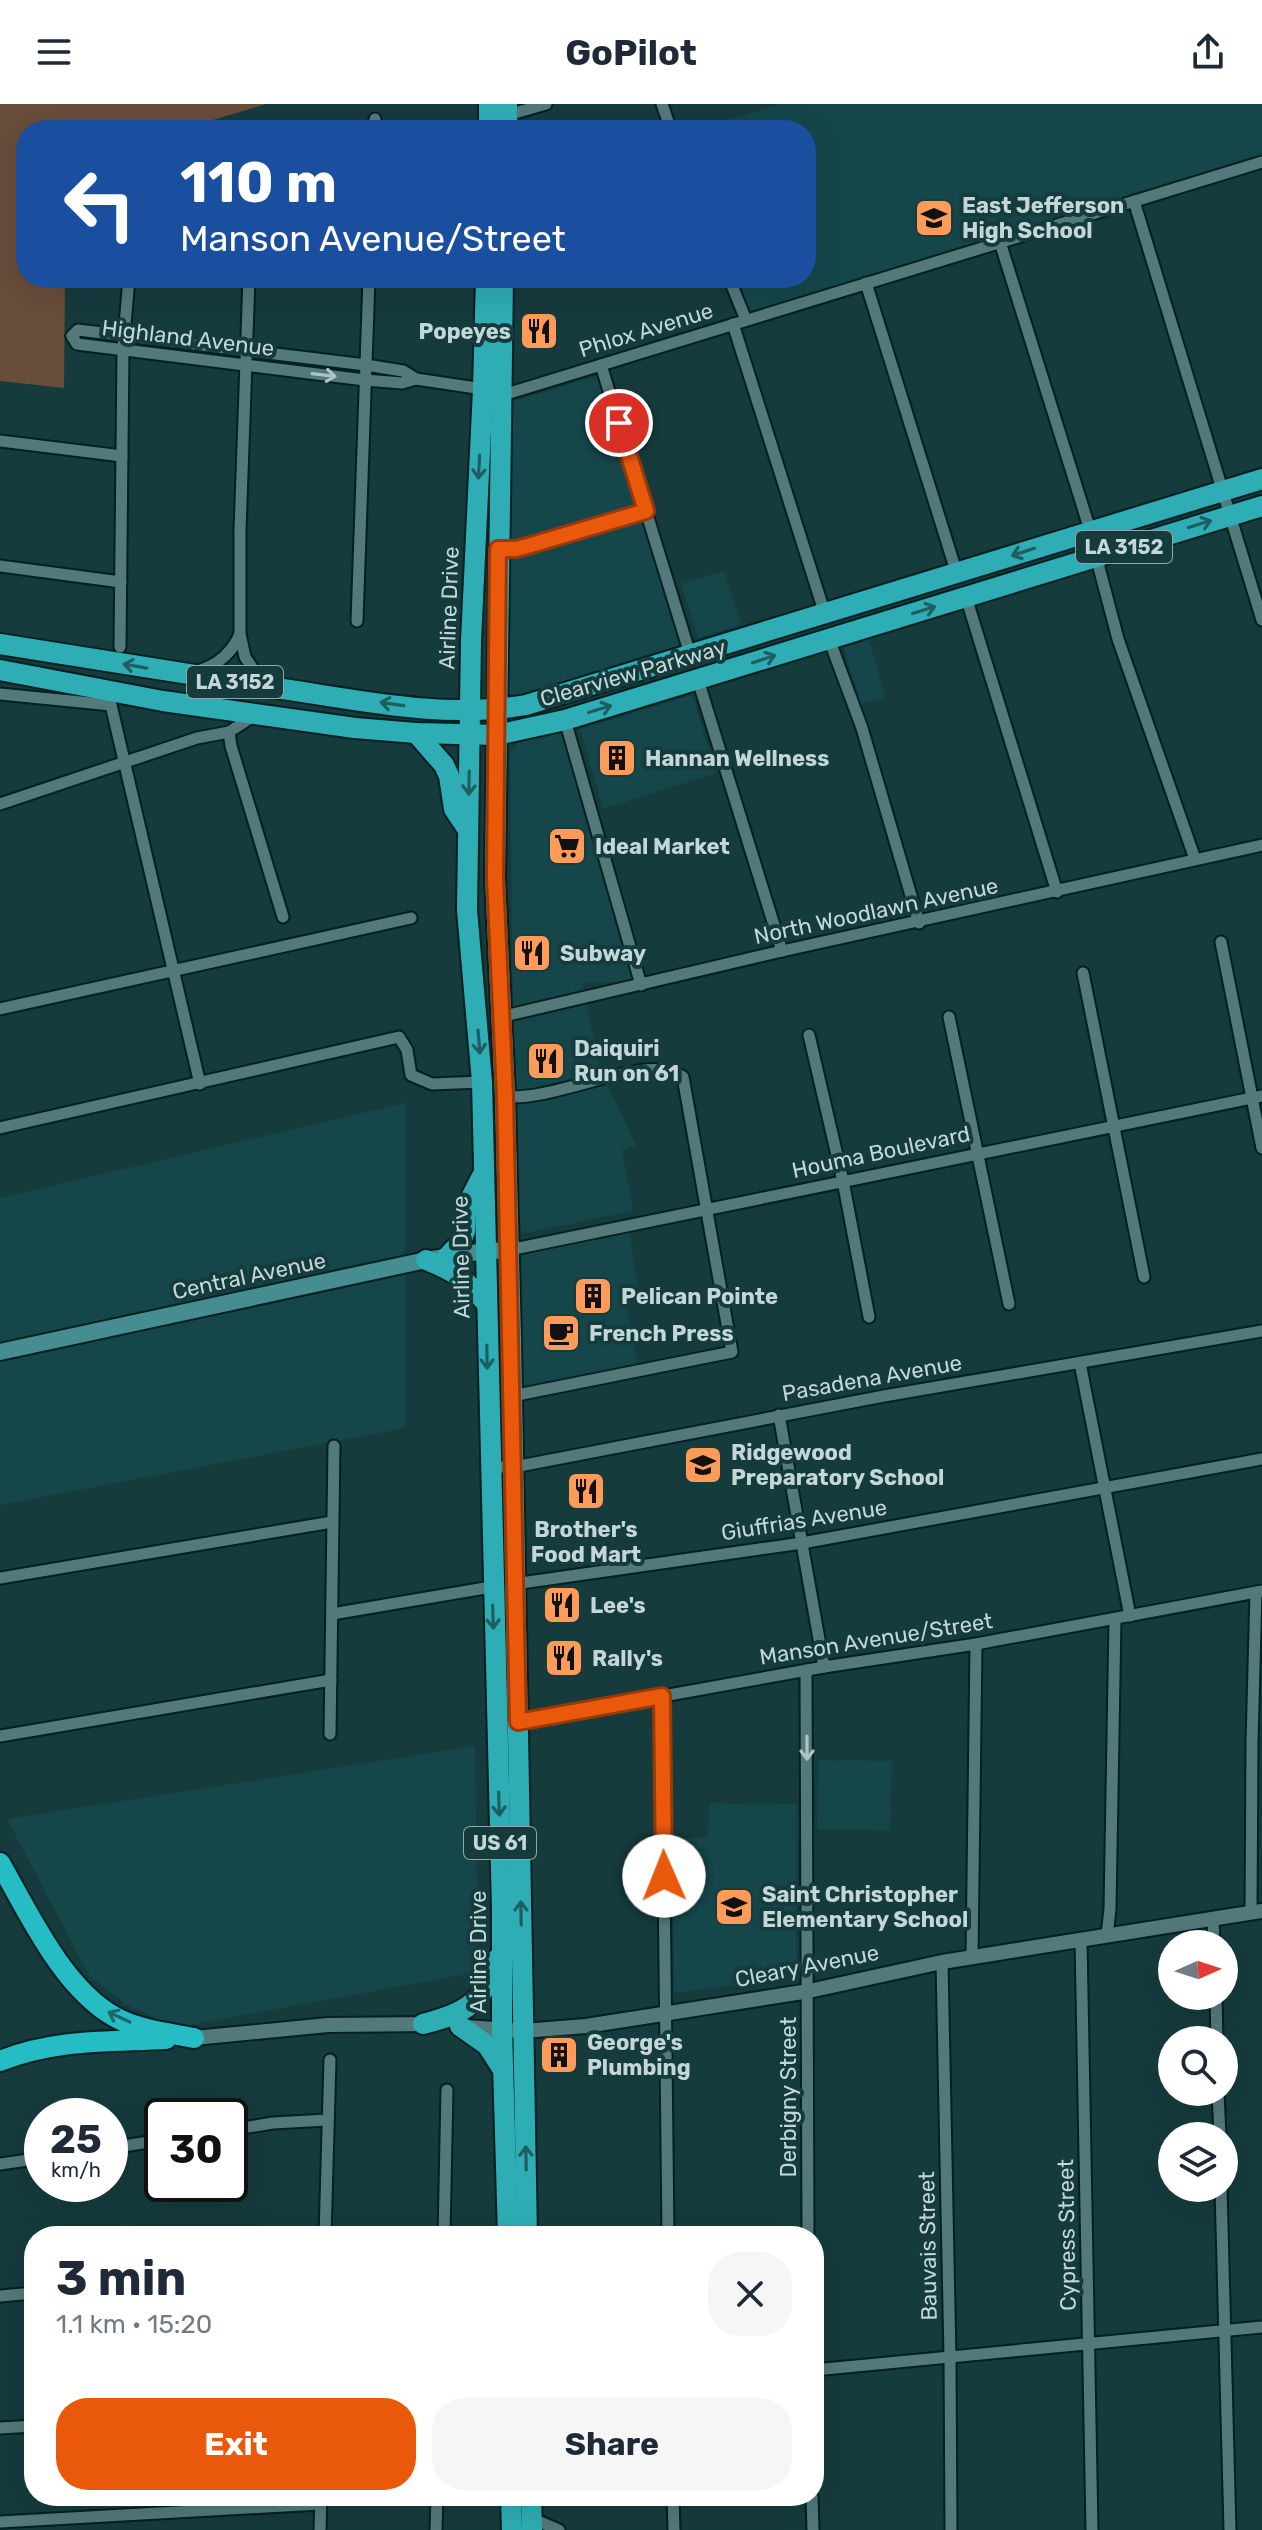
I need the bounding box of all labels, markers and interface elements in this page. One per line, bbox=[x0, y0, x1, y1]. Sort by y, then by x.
icon: menu bbox=[32, 30, 76, 74]
icon: share bbox=[1186, 30, 1230, 74]
text: GoPilot bbox=[565, 31, 697, 74]
text: 110 m bbox=[180, 150, 337, 216]
icon: left bbox=[48, 152, 152, 256]
place label: East Jefferson High School bbox=[962, 192, 1124, 244]
school or university icon: East Jefferson High School bbox=[913, 197, 955, 239]
text: Manson Avenue/Street bbox=[180, 217, 566, 260]
street label: Phlox Avenue bbox=[576, 297, 716, 363]
restaurant icon: Popeyes bbox=[518, 310, 560, 352]
street label: Highland Avenue bbox=[100, 314, 276, 362]
place label: Popeyes bbox=[418, 318, 511, 345]
one-way arrow bbox=[311, 368, 336, 383]
pin bbox=[585, 389, 653, 457]
icon: arrive bbox=[597, 401, 641, 445]
one-way arrow bbox=[472, 453, 487, 480]
one-way arrow bbox=[1187, 516, 1213, 531]
road number: LA 3152 bbox=[1076, 531, 1172, 563]
one-way arrow bbox=[1011, 545, 1037, 560]
street label: Airline Drive bbox=[433, 546, 465, 670]
one-way arrow bbox=[911, 602, 936, 616]
street label: Clearview Parkway bbox=[537, 634, 729, 712]
one-way arrow bbox=[751, 651, 776, 666]
one-way arrow bbox=[123, 658, 148, 673]
road number: LA 3152 bbox=[187, 666, 283, 698]
one-way arrow bbox=[380, 696, 406, 711]
one-way arrow bbox=[587, 701, 613, 716]
building icon: Hannan Wellness bbox=[596, 737, 638, 779]
place label: Hannan Wellness bbox=[645, 745, 829, 772]
one-way arrow bbox=[461, 769, 477, 796]
supermarket icon: Ideal Market bbox=[546, 825, 588, 867]
place label: Ideal Market bbox=[595, 833, 730, 860]
street label: North Woodlawn Avenue bbox=[751, 872, 1001, 950]
restaurant icon: Subway bbox=[511, 932, 553, 974]
place label: Subway bbox=[560, 940, 646, 967]
one-way arrow bbox=[472, 1028, 487, 1055]
place label: Daiquiri Run on 61 bbox=[574, 1035, 679, 1087]
restaurant icon: Daiquiri Run on 61 bbox=[525, 1040, 567, 1082]
street label: Houma Boulevard bbox=[789, 1120, 973, 1184]
street label: Airline Drive bbox=[446, 1195, 476, 1319]
street label: Central Avenue bbox=[170, 1247, 328, 1305]
building icon: Pelican Pointe bbox=[572, 1275, 614, 1317]
place label: Pelican Pointe bbox=[621, 1283, 778, 1310]
cafe icon: French Press bbox=[540, 1312, 582, 1354]
place label: French Press bbox=[589, 1320, 734, 1347]
one-way arrow bbox=[479, 1343, 495, 1370]
street label: Pasadena Avenue bbox=[780, 1349, 964, 1407]
place label: Ridgewood Preparatory School bbox=[731, 1439, 944, 1491]
school or university icon: Ridgewood Preparatory School bbox=[682, 1444, 724, 1486]
restaurant icon: Brother's Food Mart bbox=[565, 1470, 607, 1512]
street label: Giuffrias Avenue bbox=[719, 1494, 889, 1546]
place label: Brother's Food Mart bbox=[531, 1516, 641, 1568]
restaurant icon: Lee's bbox=[541, 1584, 583, 1626]
place label: Lee's bbox=[590, 1592, 646, 1619]
one-way arrow bbox=[486, 1603, 501, 1630]
street label: Manson Avenue/Street bbox=[757, 1607, 995, 1671]
restaurant icon: Rally's bbox=[543, 1637, 585, 1679]
place label: Rally's bbox=[592, 1645, 663, 1672]
one-way arrow bbox=[799, 1734, 815, 1761]
one-way arrow bbox=[492, 1790, 507, 1817]
road number: US 61 bbox=[464, 1827, 536, 1859]
position arrow bbox=[622, 1834, 706, 1918]
place label: Saint Christopher Elementary School bbox=[762, 1881, 968, 1933]
school or university icon: Saint Christopher Elementary School bbox=[713, 1886, 755, 1928]
street label: Airline Drive bbox=[465, 1890, 492, 2014]
one-way arrow bbox=[513, 1900, 529, 1927]
north arrow bbox=[1158, 1930, 1238, 2010]
map controls bbox=[1158, 1930, 1238, 2202]
street label: Cleary Avenue bbox=[733, 1939, 881, 1993]
one-way arrow bbox=[107, 2009, 131, 2024]
street label: Derbigny Street bbox=[775, 2016, 802, 2177]
button: search bbox=[1158, 2026, 1238, 2106]
place label: George's Plumbing bbox=[587, 2029, 691, 2081]
building icon: George's Plumbing bbox=[538, 2034, 580, 2076]
speed limit sign: 30 bbox=[144, 2098, 248, 2202]
text: 25 bbox=[50, 2116, 102, 2163]
button: layers bbox=[1158, 2122, 1238, 2202]
one-way arrow bbox=[518, 2145, 533, 2172]
text: km/h bbox=[51, 2158, 101, 2182]
street label: Cypress Street bbox=[1052, 2158, 1082, 2311]
street label: Bauvais Street bbox=[913, 2171, 943, 2321]
text: 3 min bbox=[56, 2250, 186, 2307]
button: close bbox=[708, 2252, 792, 2336]
text: 1.1 km · 15:20 bbox=[56, 2309, 212, 2340]
button: Exit bbox=[56, 2398, 416, 2490]
button: Share bbox=[432, 2398, 792, 2490]

